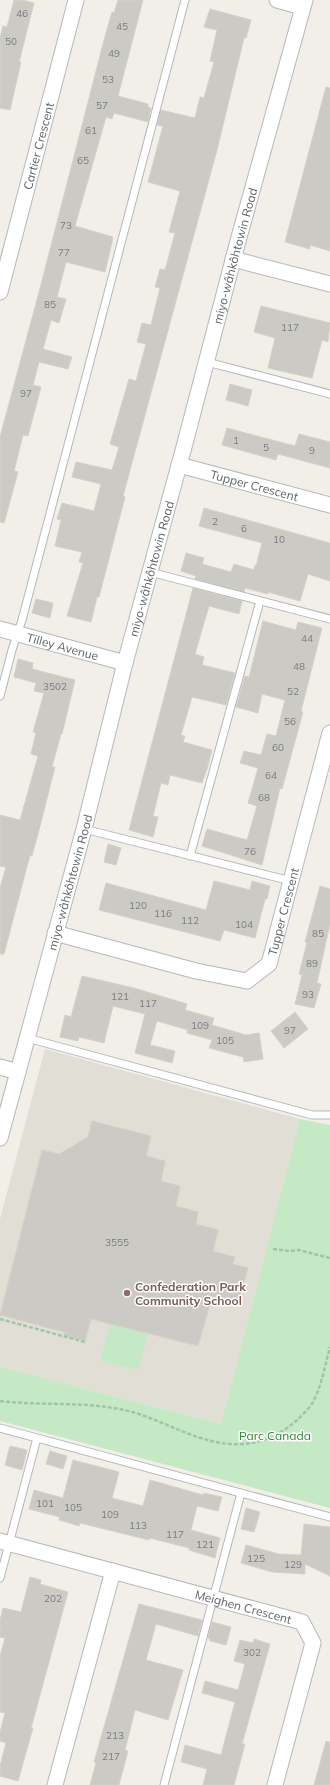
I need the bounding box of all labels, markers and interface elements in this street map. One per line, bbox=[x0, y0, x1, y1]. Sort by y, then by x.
house number: 46 bbox=[16, 7, 28, 20]
house number: 45 bbox=[116, 20, 128, 33]
house number: 50 bbox=[5, 35, 17, 48]
house number: 49 bbox=[108, 47, 120, 60]
house number: 53 bbox=[102, 73, 114, 86]
house number: 57 bbox=[96, 99, 108, 112]
street label: Cartier Crescent bbox=[19, 101, 57, 191]
house number: 61 bbox=[85, 124, 97, 137]
house number: 65 bbox=[77, 154, 89, 167]
street label: miyo-wâhkôhtowin Road bbox=[209, 186, 260, 325]
house number: 73 bbox=[60, 219, 72, 232]
house number: 77 bbox=[58, 246, 70, 259]
house number: 85 bbox=[44, 298, 56, 311]
house number: 117 bbox=[281, 321, 299, 334]
house number: 97 bbox=[20, 387, 32, 400]
house number: 1 bbox=[233, 434, 239, 447]
house number: 5 bbox=[263, 441, 269, 454]
house number: 9 bbox=[309, 444, 315, 457]
street label: Tupper Crescent bbox=[209, 466, 300, 504]
street label: miyo-wâhkôhtowin Road bbox=[125, 499, 176, 638]
house number: 2 bbox=[212, 515, 218, 528]
house number: 6 bbox=[241, 522, 247, 535]
house number: 10 bbox=[273, 533, 285, 546]
street label: Tilley Avenue bbox=[25, 629, 100, 663]
house number: 44 bbox=[301, 632, 313, 645]
house number: 48 bbox=[293, 660, 305, 673]
house number: 3502 bbox=[43, 680, 67, 693]
house number: 52 bbox=[287, 685, 299, 698]
house number: 56 bbox=[284, 715, 296, 728]
house number: 60 bbox=[272, 741, 284, 754]
house number: 64 bbox=[265, 769, 277, 782]
house number: 68 bbox=[258, 791, 270, 804]
street label: miyo-wâhkôhtowin Road bbox=[44, 813, 95, 952]
house number: 76 bbox=[244, 845, 256, 858]
street label: Tupper Crescent bbox=[264, 866, 302, 957]
house number: 120 bbox=[129, 899, 147, 912]
house number: 116 bbox=[154, 907, 172, 920]
house number: 112 bbox=[181, 914, 199, 927]
house number: 104 bbox=[235, 918, 253, 931]
house number: 85 bbox=[312, 927, 324, 940]
house number: 89 bbox=[306, 957, 318, 970]
house number: 93 bbox=[302, 988, 314, 1001]
house number: 121 bbox=[111, 990, 129, 1003]
house number: 117 bbox=[139, 997, 157, 1010]
house number: 109 bbox=[191, 1019, 209, 1032]
house number: 97 bbox=[284, 1024, 296, 1037]
house number: 105 bbox=[216, 1034, 234, 1047]
house number: 3555 bbox=[105, 1236, 129, 1249]
place label: Confederation Park Community School bbox=[135, 1279, 246, 1308]
marker: Confederation Park Community School bbox=[122, 1288, 132, 1298]
park label: Parc Canada bbox=[239, 1428, 311, 1443]
house number: 101 bbox=[36, 1497, 54, 1510]
house number: 105 bbox=[64, 1501, 82, 1514]
house number: 109 bbox=[101, 1508, 119, 1521]
house number: 113 bbox=[129, 1519, 147, 1532]
house number: 117 bbox=[166, 1528, 184, 1541]
house number: 121 bbox=[196, 1538, 214, 1551]
house number: 125 bbox=[247, 1552, 265, 1565]
house number: 129 bbox=[284, 1558, 302, 1571]
street label: Meighen Crescent bbox=[194, 1586, 293, 1626]
house number: 202 bbox=[44, 1592, 62, 1605]
house number: 302 bbox=[243, 1646, 261, 1659]
house number: 213 bbox=[106, 1729, 124, 1742]
house number: 217 bbox=[102, 1750, 120, 1763]

